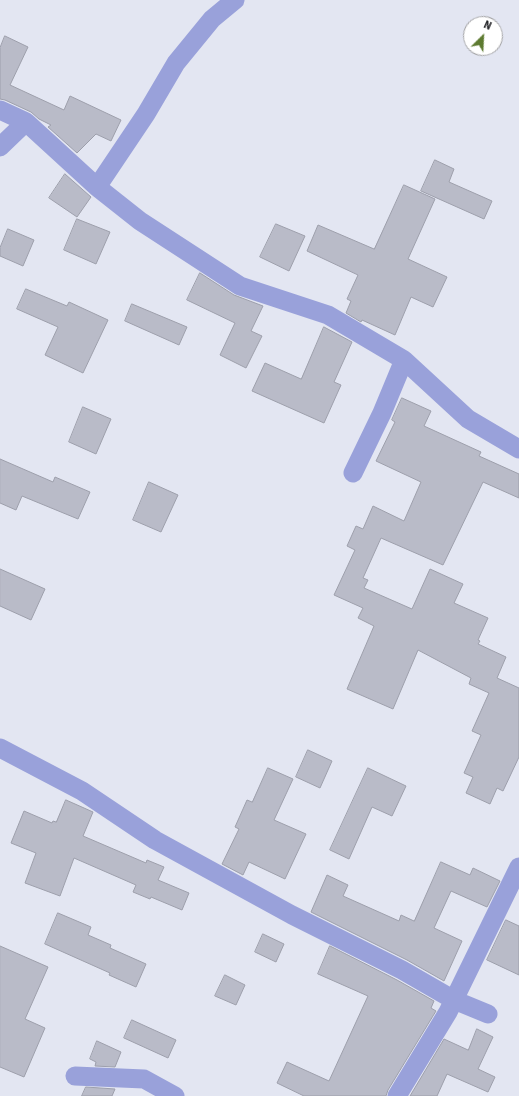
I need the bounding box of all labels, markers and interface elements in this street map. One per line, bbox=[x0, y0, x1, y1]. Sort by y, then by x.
north arrow bbox=[463, 16, 503, 56]
text: N bbox=[481, 17, 494, 34]

